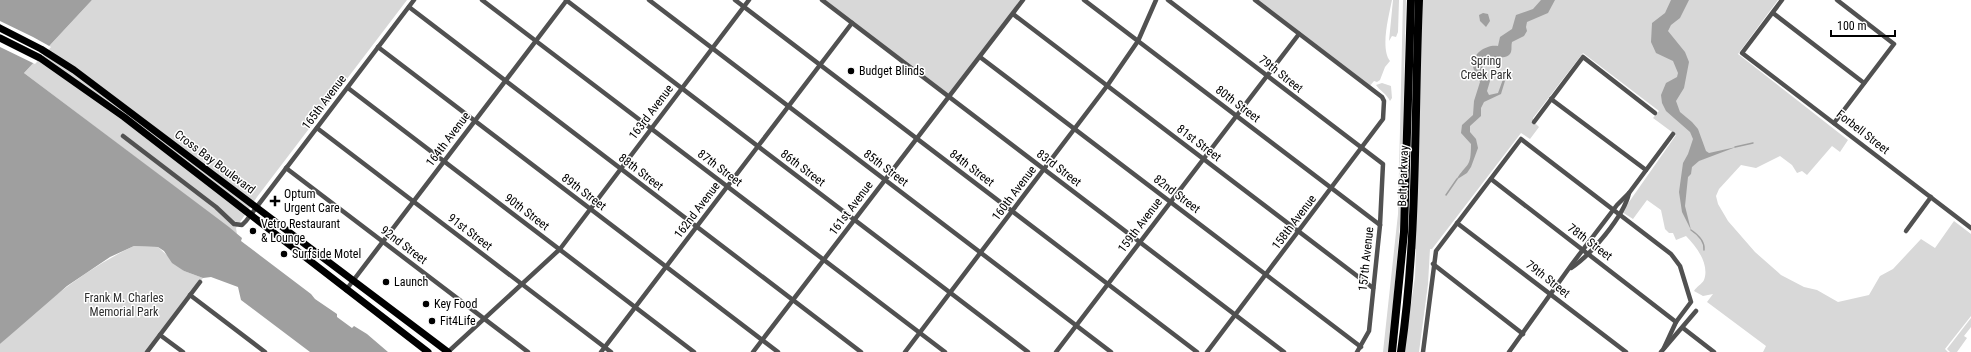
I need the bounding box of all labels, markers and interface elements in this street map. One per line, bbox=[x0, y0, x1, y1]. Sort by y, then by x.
scale bar bbox=[1831, 12, 1895, 38]
text: 100 m bbox=[1837, 19, 1867, 33]
street label: 79th Street bbox=[1256, 52, 1306, 96]
park label: Spring Creek Park bbox=[1460, 54, 1512, 82]
place label: Budget Blinds bbox=[859, 64, 924, 78]
marker: Budget Blinds bbox=[846, 66, 856, 76]
street label: 165th Avenue bbox=[299, 72, 349, 132]
street label: 163rd Avenue bbox=[626, 82, 676, 142]
street label: 80th Street bbox=[1213, 83, 1263, 126]
street label: Forbell Street bbox=[1834, 107, 1893, 157]
street label: 164th Avenue bbox=[423, 109, 473, 169]
street label: 81st Street bbox=[1174, 122, 1224, 164]
street label: Cross Bay Boulevard bbox=[172, 127, 258, 197]
street label: Belt Parkway bbox=[1395, 145, 1411, 207]
street label: 87th Street bbox=[695, 147, 745, 190]
street label: 86th Street bbox=[778, 147, 828, 190]
street label: 85th Street bbox=[861, 147, 911, 190]
street label: 84th Street bbox=[947, 147, 997, 190]
street label: 83rd Street bbox=[1034, 147, 1084, 190]
street label: 88th Street bbox=[616, 151, 666, 194]
street label: 160th Avenue bbox=[989, 163, 1039, 223]
street label: 89th Street bbox=[559, 171, 609, 214]
street label: 82nd Street bbox=[1151, 172, 1203, 216]
street label: 161st Avenue bbox=[826, 178, 876, 238]
street label: 162nd Avenue bbox=[671, 179, 723, 241]
place label: Optum Urgent Care bbox=[284, 187, 340, 215]
street label: 90th Street bbox=[502, 191, 552, 234]
street label: 158th Avenue bbox=[1269, 192, 1319, 252]
marker: Optum Urgent Care bbox=[269, 195, 281, 207]
street label: 159th Avenue bbox=[1115, 195, 1165, 255]
street label: 91st Street bbox=[445, 211, 495, 253]
place label: Vetro Restaurant & Lounge bbox=[261, 217, 341, 245]
street label: 78th Street bbox=[1565, 221, 1615, 264]
street label: 92nd Street bbox=[378, 223, 430, 267]
marker: Vetro Restaurant & Lounge bbox=[248, 226, 258, 236]
street label: 157th Avenue bbox=[1356, 226, 1376, 292]
place label: Surfside Motel bbox=[292, 247, 361, 261]
marker: Surfside Motel bbox=[279, 249, 289, 259]
street label: 79th Street bbox=[1523, 257, 1573, 301]
place label: Launch bbox=[394, 275, 429, 289]
marker: Launch bbox=[381, 277, 391, 287]
park label: Frank M. Charles Memorial Park bbox=[84, 291, 164, 319]
place label: Key Food bbox=[434, 297, 477, 311]
marker: Key Food bbox=[421, 299, 431, 309]
place label: Fit4Life bbox=[440, 314, 476, 328]
marker: Fit4Life bbox=[427, 316, 437, 326]

